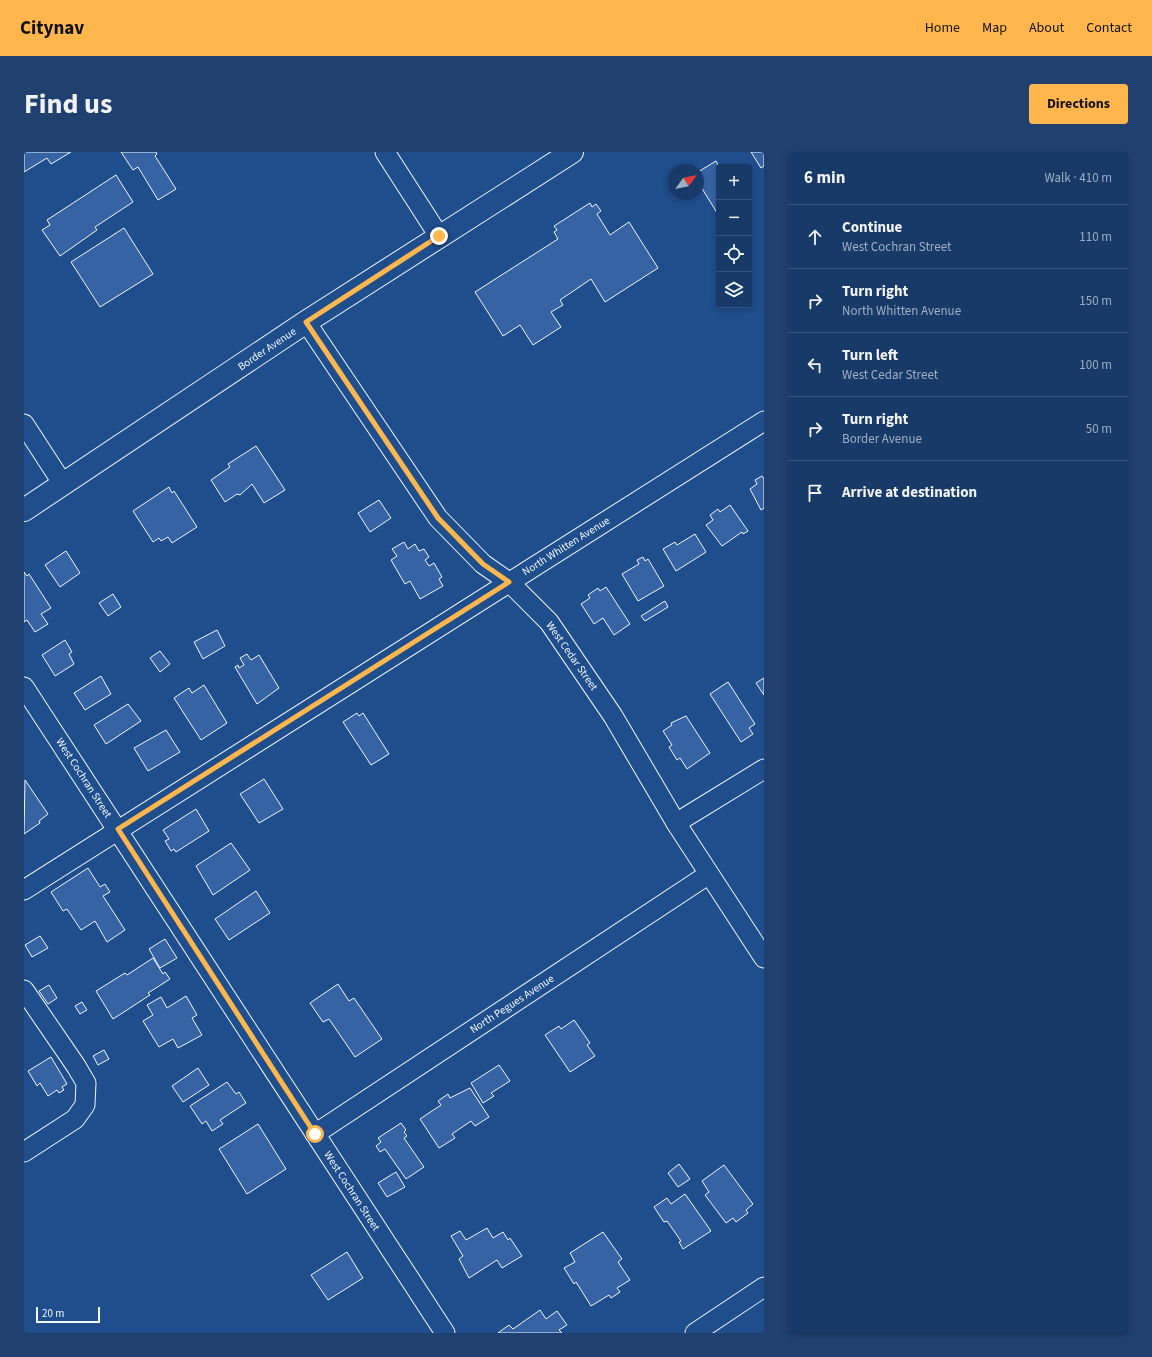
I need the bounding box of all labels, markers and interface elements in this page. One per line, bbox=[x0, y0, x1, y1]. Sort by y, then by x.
text: Citynav bbox=[20, 15, 84, 42]
text: Home bbox=[925, 18, 960, 38]
text: Map bbox=[982, 18, 1007, 38]
text: About bbox=[1029, 18, 1064, 38]
text: Contact bbox=[1086, 18, 1132, 38]
text: Find us bbox=[24, 84, 112, 124]
button: Directions bbox=[1029, 84, 1128, 124]
north arrow bbox=[668, 164, 704, 200]
map controls bbox=[716, 164, 752, 308]
button: + bbox=[716, 164, 752, 200]
text: 6 min bbox=[804, 166, 845, 190]
text: Walk · 410 m bbox=[1044, 169, 1112, 187]
button: − bbox=[716, 200, 752, 236]
text: Continue bbox=[842, 217, 902, 238]
icon: ahead bbox=[804, 226, 826, 248]
route end bbox=[430, 227, 448, 245]
text: 110 m bbox=[1079, 228, 1112, 246]
button: locate bbox=[716, 236, 752, 272]
text: West Cochran Street bbox=[842, 238, 951, 256]
button: layers bbox=[716, 272, 752, 308]
text: Turn right bbox=[842, 281, 908, 302]
icon: right bbox=[804, 290, 826, 312]
text: 150 m bbox=[1079, 292, 1112, 310]
text: North Whitten Avenue bbox=[842, 302, 961, 320]
street label: Border Avenue bbox=[235, 324, 300, 374]
text: Turn left bbox=[842, 345, 898, 366]
icon: left bbox=[804, 354, 826, 376]
text: 100 m bbox=[1079, 356, 1112, 374]
text: West Cedar Street bbox=[842, 366, 938, 384]
text: Turn right bbox=[842, 409, 908, 430]
icon: right bbox=[804, 418, 826, 440]
text: 50 m bbox=[1086, 420, 1112, 438]
text: Border Avenue bbox=[842, 430, 922, 448]
icon: arrive bbox=[804, 482, 826, 504]
text: Arrive at destination bbox=[842, 482, 977, 503]
street label: North Whitten Avenue bbox=[519, 513, 613, 579]
street label: West Cedar Street bbox=[543, 618, 602, 694]
street label: West Cochran Street bbox=[53, 735, 116, 821]
street label: North Pegues Avenue bbox=[467, 971, 558, 1037]
route start bbox=[306, 1125, 324, 1143]
street label: West Cochran Street bbox=[321, 1148, 384, 1234]
scale bar bbox=[36, 1305, 100, 1324]
text: 20 m bbox=[42, 1306, 64, 1321]

